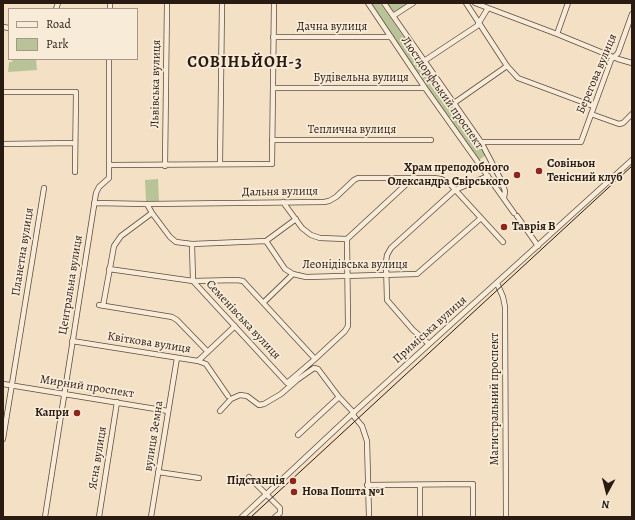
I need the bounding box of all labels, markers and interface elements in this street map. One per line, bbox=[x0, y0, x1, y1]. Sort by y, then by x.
legend bbox=[8, 8, 138, 60]
text: Road bbox=[46, 16, 71, 32]
street label: Дачна вулиця bbox=[297, 20, 367, 34]
street label: Берегова вулиця bbox=[574, 32, 620, 116]
street label: Люстдорфський проспект bbox=[398, 34, 486, 152]
text: Park bbox=[46, 36, 69, 52]
street label: Львівська вулиця bbox=[148, 40, 164, 128]
district label: СОВІНЬЙОН-3 bbox=[187, 53, 303, 73]
street label: Будівельна вулиця bbox=[313, 71, 409, 85]
street label: Теплична вулиця bbox=[308, 123, 396, 137]
place label: Совіньон Тенісний клуб bbox=[547, 157, 623, 185]
place label: Храм преподобного Олександра Свірського bbox=[387, 161, 509, 189]
marker: Совіньон Тенісний клуб bbox=[534, 166, 544, 176]
marker: Храм преподобного Олександра Свірського bbox=[512, 170, 522, 180]
street label: Дальня вулиця bbox=[242, 184, 318, 200]
street label: Планетна вулиця bbox=[9, 207, 37, 297]
place label: Таврія В bbox=[512, 220, 556, 234]
marker: Таврія В bbox=[499, 222, 509, 232]
street label: Центральна вулиця bbox=[56, 234, 86, 336]
street label: Леонідівська вулиця bbox=[302, 258, 408, 272]
street label: Семенівська вулиця bbox=[203, 277, 283, 363]
street label: Приміська вулиця bbox=[390, 293, 470, 367]
street label: Квіткова вулиця bbox=[106, 329, 192, 357]
street label: Магистральний проспект bbox=[488, 333, 502, 465]
street label: Мирний проспект bbox=[39, 372, 135, 402]
street label: вулиця Земна bbox=[141, 400, 167, 472]
place label: Капри bbox=[35, 406, 69, 420]
marker: Капри bbox=[72, 408, 82, 418]
street label: Ясна вулиця bbox=[86, 425, 110, 491]
north arrow bbox=[587, 472, 627, 512]
place label: Підстанція bbox=[227, 474, 285, 488]
marker: Підстанція bbox=[288, 476, 298, 486]
place label: Нова Пошта №1 bbox=[302, 485, 384, 499]
marker: Нова Пошта №1 bbox=[289, 487, 299, 497]
text: N bbox=[601, 496, 610, 512]

